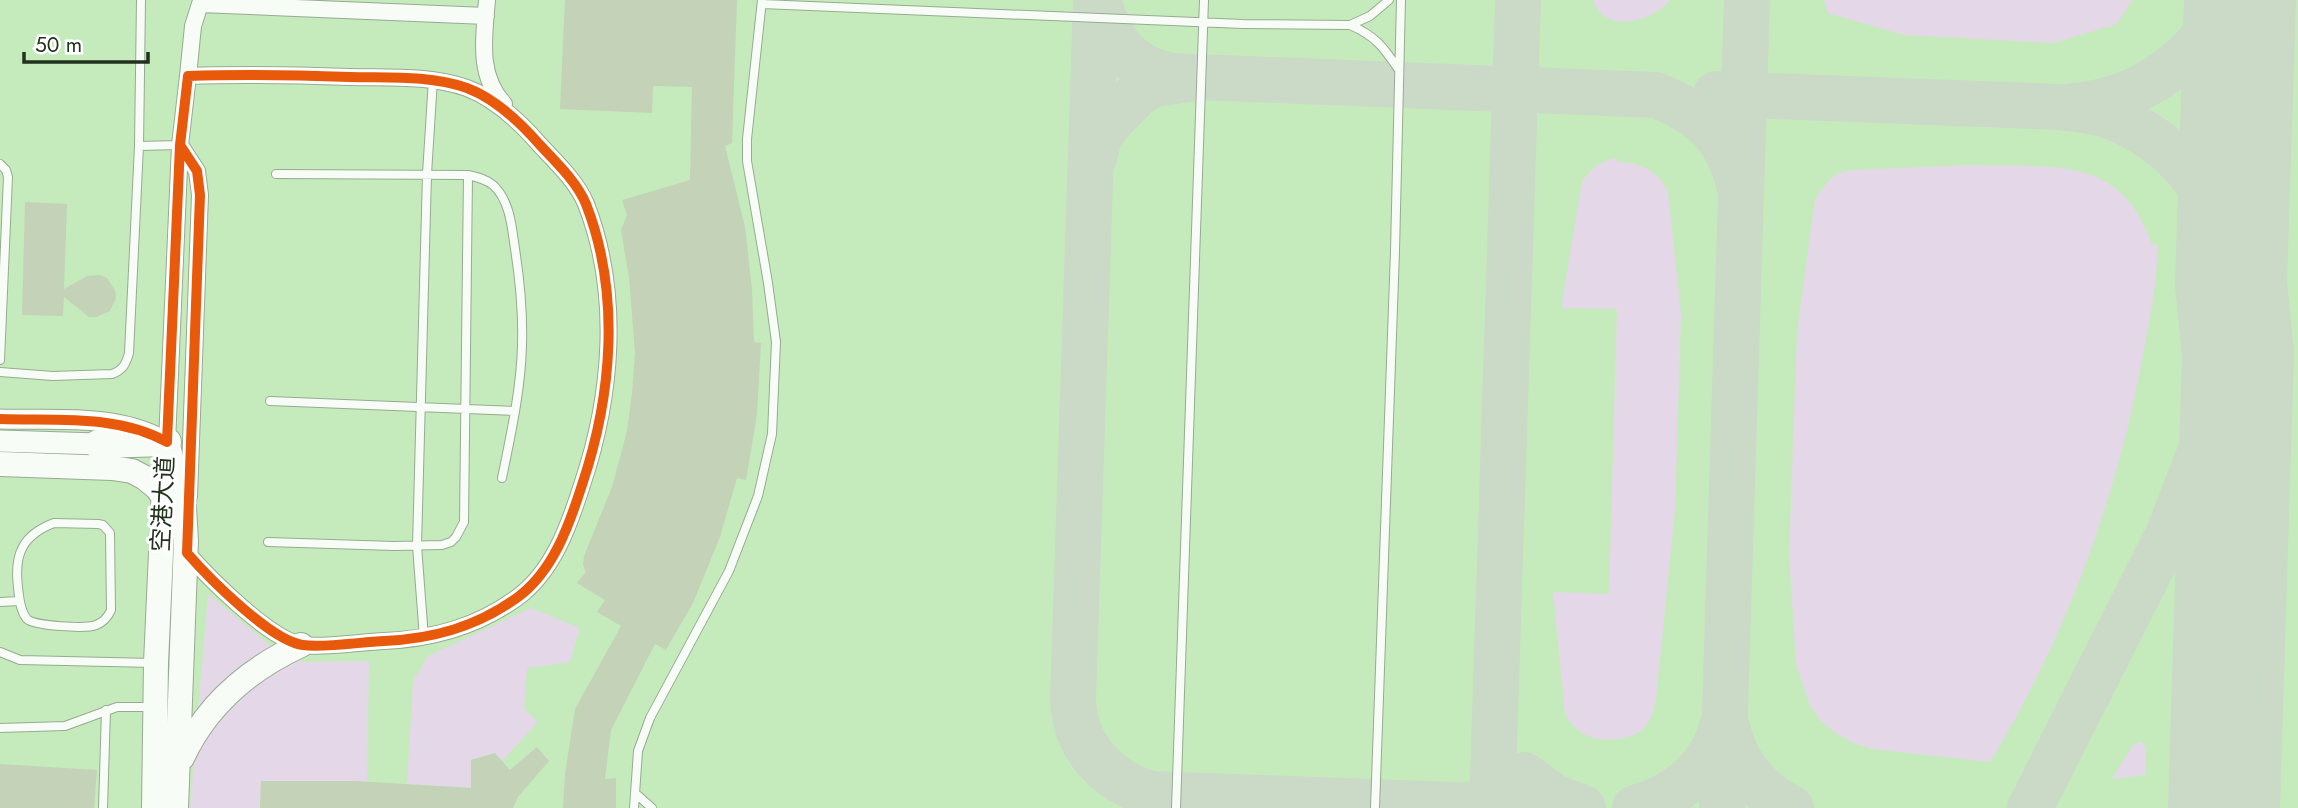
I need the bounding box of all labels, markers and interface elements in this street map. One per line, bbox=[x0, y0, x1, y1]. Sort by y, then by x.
scale bar bbox=[24, 21, 149, 65]
text: 50 m bbox=[35, 30, 82, 60]
street label: 空港大道 bbox=[143, 455, 182, 553]

